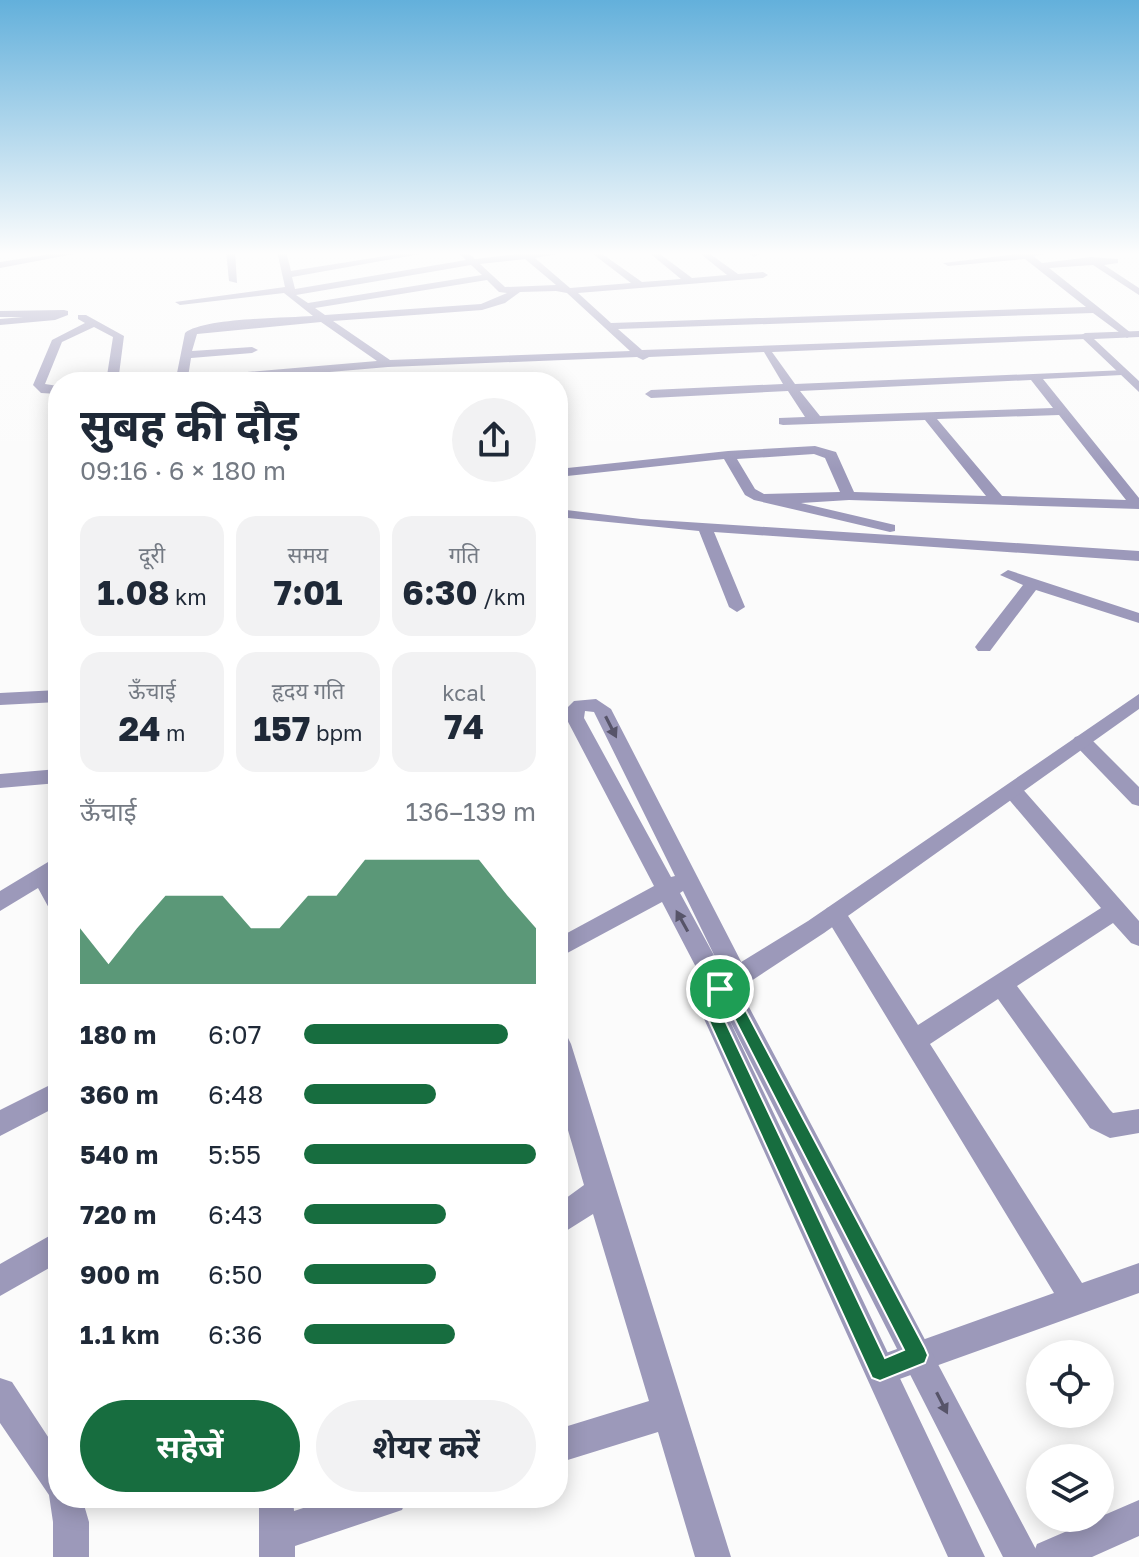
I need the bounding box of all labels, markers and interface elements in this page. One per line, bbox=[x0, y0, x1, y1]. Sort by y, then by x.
text: सुबह की दौड़ bbox=[80, 398, 299, 451]
button: share bbox=[452, 398, 536, 482]
text: 09:16 · 6 × 180 m bbox=[80, 455, 286, 486]
text: दूरी bbox=[139, 541, 165, 568]
text: समय bbox=[288, 541, 328, 568]
text: गति bbox=[449, 541, 479, 568]
text: 1.08 bbox=[97, 572, 169, 612]
text: 7:01 bbox=[273, 572, 343, 612]
text: 6:30 bbox=[402, 572, 478, 612]
text: km bbox=[169, 583, 207, 610]
text: /km bbox=[478, 583, 526, 610]
text: ऊँचाई bbox=[128, 677, 176, 704]
text: हृदय गति bbox=[272, 677, 344, 704]
text: kcal bbox=[442, 679, 486, 706]
text: 74 bbox=[444, 706, 484, 746]
text: 24 bbox=[119, 708, 161, 748]
text: 157 bbox=[254, 708, 310, 748]
one-way arrow bbox=[603, 716, 617, 738]
text: m bbox=[161, 719, 185, 746]
text: bpm bbox=[310, 719, 362, 746]
text: ऊँचाई bbox=[80, 796, 136, 827]
text: 136–139 m bbox=[406, 796, 536, 827]
one-way arrow bbox=[676, 910, 689, 933]
pin bbox=[686, 955, 754, 1023]
icon: arrive bbox=[698, 967, 742, 1011]
text: 180 m bbox=[80, 1019, 156, 1050]
text: 6:07 bbox=[208, 1019, 261, 1050]
text: 360 m bbox=[80, 1079, 159, 1110]
text: 6:48 bbox=[208, 1079, 263, 1110]
text: 540 m bbox=[80, 1139, 158, 1170]
text: 5:55 bbox=[208, 1139, 261, 1170]
text: 720 m bbox=[80, 1199, 156, 1230]
text: 6:43 bbox=[208, 1199, 263, 1230]
text: 900 m bbox=[80, 1259, 160, 1290]
text: 6:50 bbox=[208, 1259, 263, 1290]
text: 1.1 km bbox=[80, 1319, 159, 1350]
text: 6:36 bbox=[208, 1319, 262, 1350]
map controls bbox=[1026, 1340, 1114, 1532]
button: locate bbox=[1026, 1340, 1114, 1428]
one-way arrow bbox=[936, 1391, 949, 1414]
button: सहेजें bbox=[80, 1400, 300, 1492]
button: शेयर करें bbox=[316, 1400, 536, 1492]
button: layers bbox=[1026, 1444, 1114, 1532]

